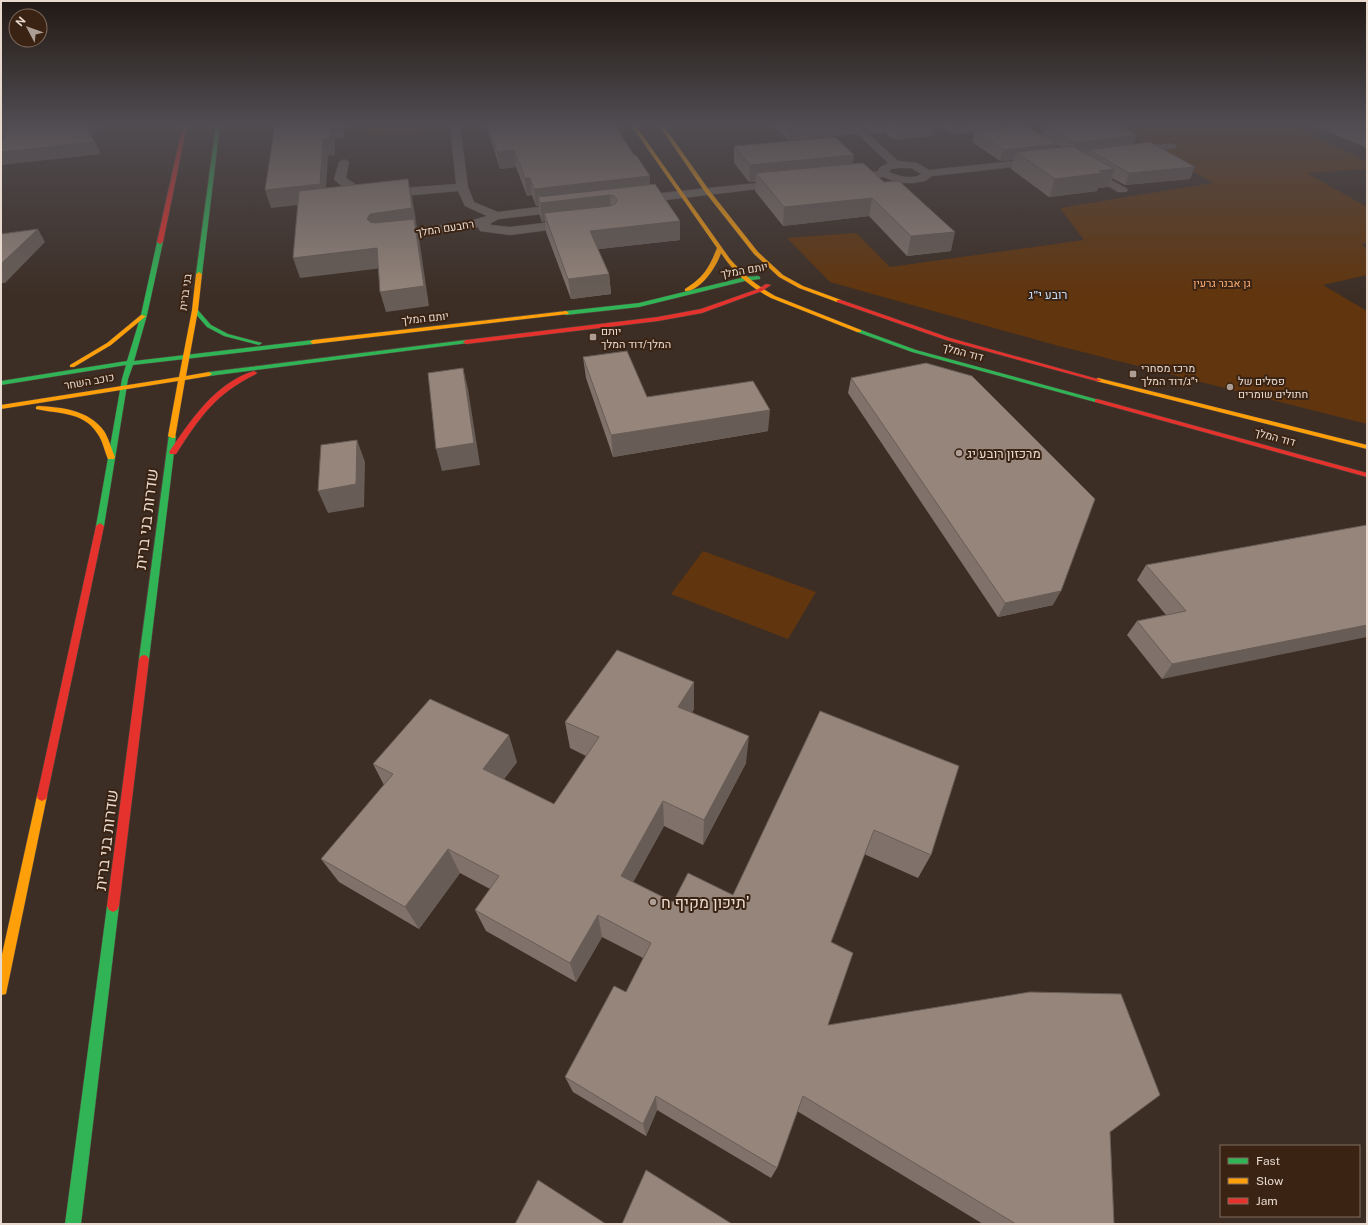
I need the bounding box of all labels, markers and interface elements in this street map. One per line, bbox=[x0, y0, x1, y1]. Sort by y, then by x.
north arrow bbox=[8, 8, 48, 48]
text: N bbox=[13, 14, 28, 29]
street label: רחבעם המלך bbox=[415, 218, 475, 238]
street label: יותם המלך bbox=[719, 260, 769, 280]
street label: בני ברית bbox=[176, 273, 194, 311]
park label: גן אבנר גרעין bbox=[1193, 277, 1251, 289]
district label: רובע י"ג bbox=[1029, 288, 1067, 302]
street label: יותם המלך bbox=[401, 310, 449, 326]
place label: יותם המלך/דוד המלך bbox=[601, 325, 671, 350]
marker: יותם המלך/דוד המלך bbox=[588, 332, 598, 342]
street label: דוד המלך bbox=[941, 341, 985, 363]
place label: מרכז מסחרי י״ג/דוד המלך bbox=[1141, 362, 1198, 387]
marker: מרכז מסחרי י״ג/דוד המלך bbox=[1128, 369, 1138, 379]
street label: כוכב השחר bbox=[63, 371, 115, 391]
place label: פסלים של חתולים שומרים bbox=[1238, 375, 1308, 400]
marker: פסלים של חתולים שומרים bbox=[1225, 382, 1235, 392]
street label: דוד המלך bbox=[1253, 426, 1297, 448]
place label: מרכזון רובע יג bbox=[967, 446, 1041, 461]
marker: מרכזון רובע יג bbox=[954, 448, 964, 458]
street label: שדרות בני ברית bbox=[131, 468, 162, 571]
street label: שדרות בני ברית bbox=[91, 789, 122, 892]
place label: תיכון מקיף ח' bbox=[661, 893, 750, 912]
marker: תיכון מקיף ח' bbox=[648, 897, 658, 907]
legend bbox=[1220, 1145, 1360, 1217]
text: Fast bbox=[1256, 1154, 1281, 1168]
text: Slow bbox=[1256, 1174, 1284, 1188]
text: Jam bbox=[1256, 1194, 1278, 1208]

